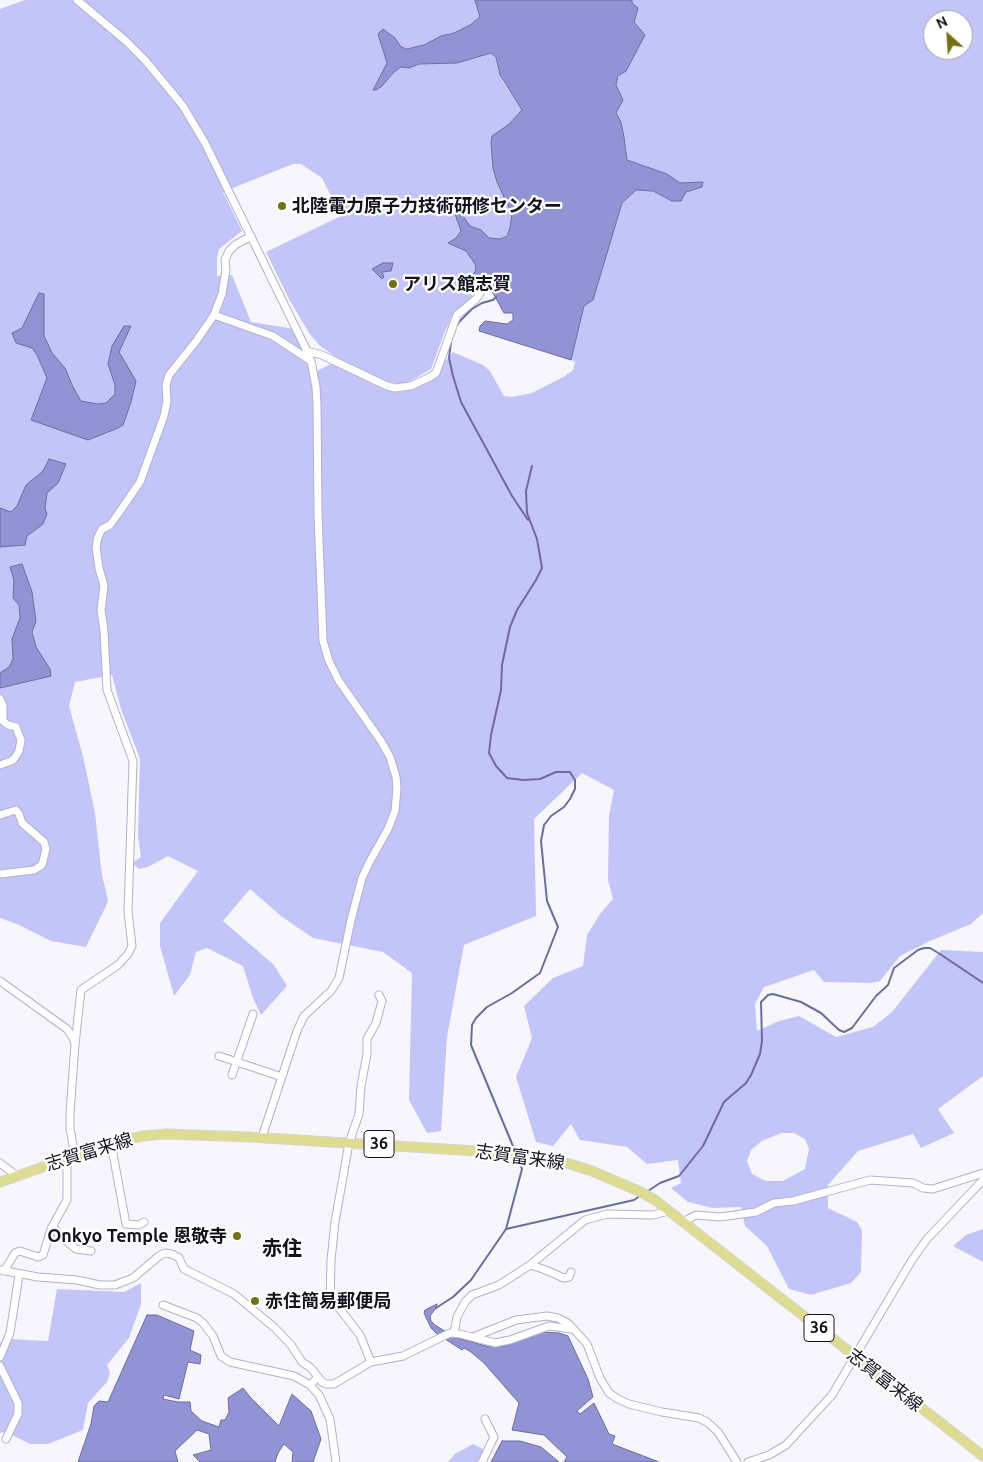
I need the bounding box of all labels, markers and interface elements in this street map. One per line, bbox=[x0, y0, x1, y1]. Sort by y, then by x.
north arrow bbox=[923, 10, 973, 60]
text: N bbox=[934, 13, 950, 32]
place label: 北陸電力原子力技術研修センター bbox=[292, 195, 562, 217]
marker: 北陸電力原子力技術研修センター bbox=[276, 200, 288, 212]
place label: アリス館志賀 bbox=[403, 273, 511, 295]
marker: アリス館志賀 bbox=[387, 278, 399, 290]
street label: 志賀富来線 bbox=[43, 1129, 135, 1175]
road number: 36 bbox=[364, 1130, 394, 1158]
street label: 志賀富来線 bbox=[474, 1140, 566, 1174]
place label: Onkyo Temple 恩敬寺 bbox=[47, 1225, 227, 1247]
marker: Onkyo Temple 恩敬寺 bbox=[231, 1230, 243, 1242]
district label: 赤住 bbox=[262, 1236, 302, 1260]
place label: 赤住簡易郵便局 bbox=[265, 1290, 391, 1312]
marker: 赤住簡易郵便局 bbox=[249, 1295, 261, 1307]
road number: 36 bbox=[804, 1315, 834, 1342]
street label: 志賀富来線 bbox=[843, 1344, 927, 1416]

